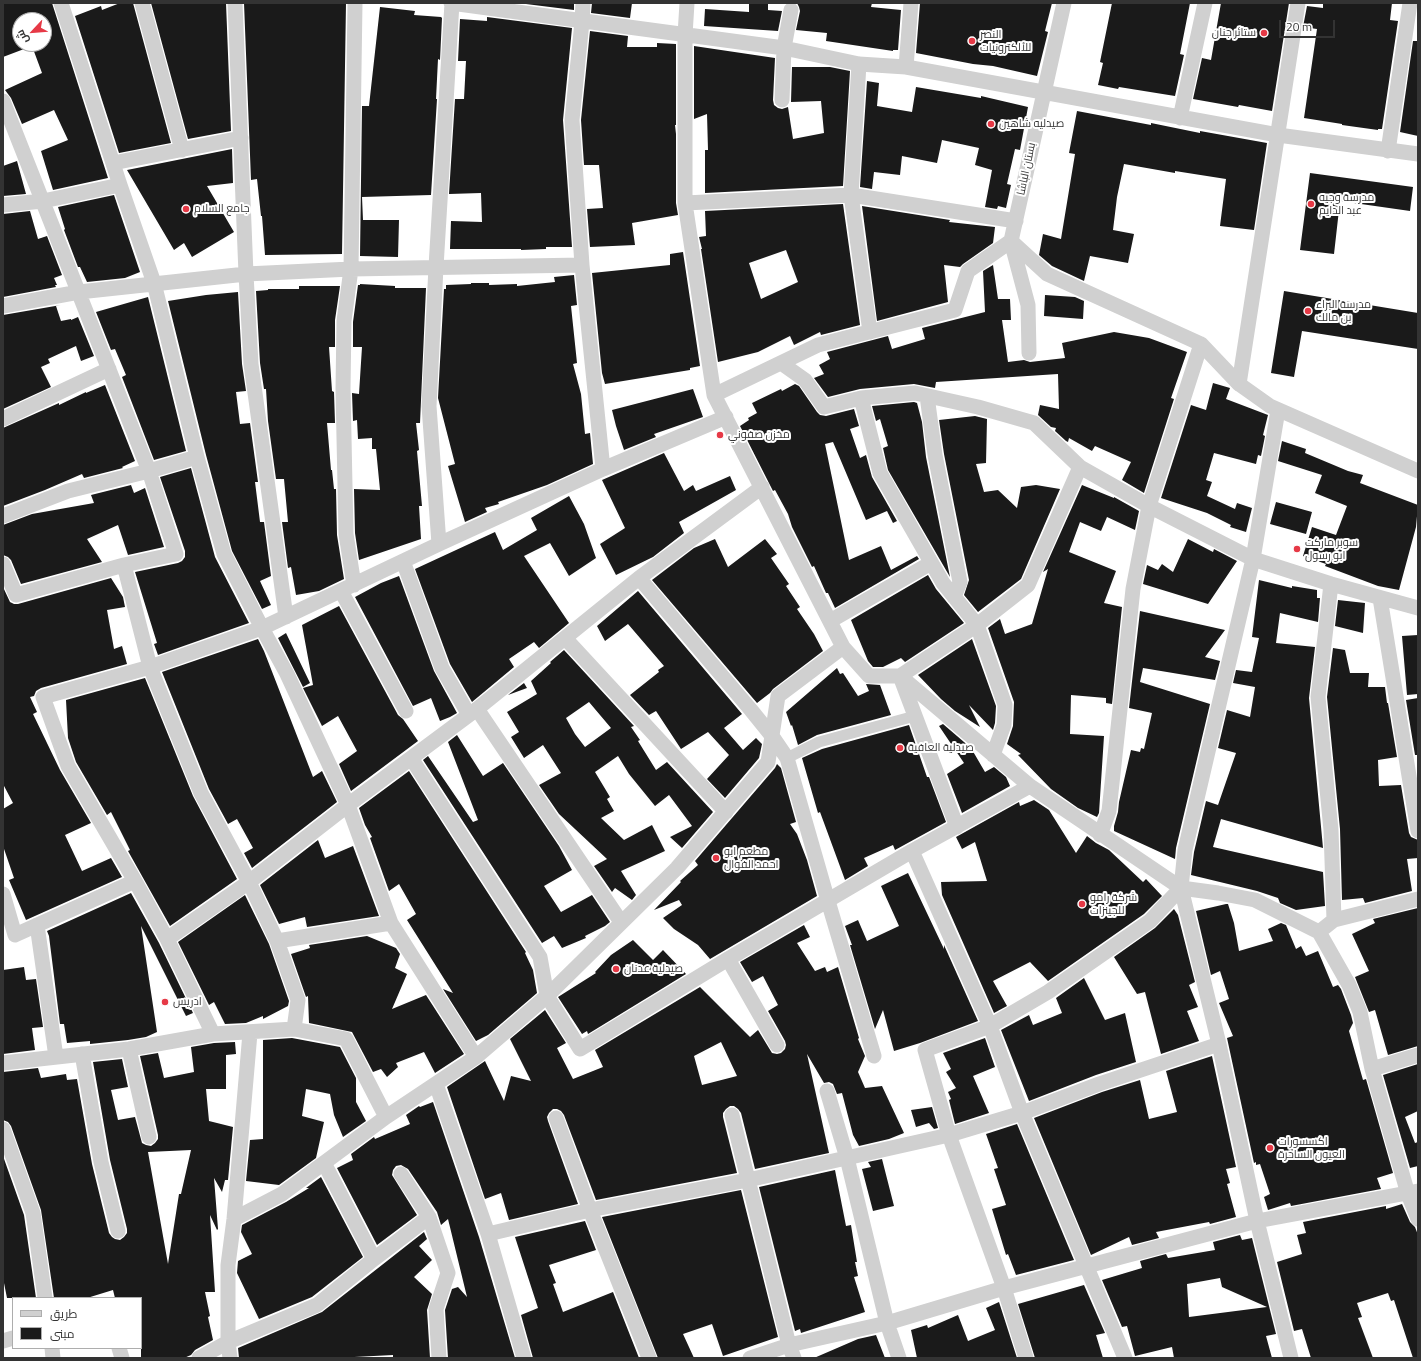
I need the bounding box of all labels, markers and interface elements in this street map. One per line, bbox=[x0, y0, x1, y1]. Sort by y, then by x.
north arrow bbox=[12, 12, 52, 52]
scale bar bbox=[1281, 12, 1337, 38]
text: 20 m bbox=[1286, 17, 1312, 36]
place label: ستائر جنان bbox=[1212, 26, 1256, 40]
text: ش bbox=[12, 27, 32, 47]
place label: النصر للألكترونيات bbox=[980, 28, 1031, 54]
marker: ستائر جنان bbox=[1259, 28, 1269, 38]
marker: النصر للألكترونيات bbox=[967, 36, 977, 46]
place label: صيدليه شاهين bbox=[999, 117, 1064, 131]
marker: صيدليه شاهين bbox=[986, 119, 996, 129]
street label: بستان الباشا bbox=[1015, 141, 1039, 197]
place label: مدرسة وجيه عبد الدايم bbox=[1319, 191, 1374, 217]
marker: مدرسة وجيه عبد الدايم bbox=[1306, 199, 1316, 209]
place label: جامع السلام bbox=[194, 202, 249, 216]
marker: جامع السلام bbox=[181, 204, 191, 214]
place label: مدرسة البراء بن مالك bbox=[1316, 298, 1371, 324]
marker: مدرسة البراء بن مالك bbox=[1303, 306, 1313, 316]
place label: مخزن صفوني bbox=[728, 428, 790, 442]
marker: مخزن صفوني bbox=[715, 430, 725, 440]
place label: سوبر ماركت ابو رسول bbox=[1305, 536, 1358, 562]
marker: سوبر ماركت ابو رسول bbox=[1292, 544, 1302, 554]
place label: صيدلية العافية bbox=[908, 741, 974, 755]
marker: صيدلية العافية bbox=[895, 743, 905, 753]
place label: مطعم ابو احمد الفوال bbox=[724, 845, 778, 871]
marker: مطعم ابو احمد الفوال bbox=[711, 853, 721, 863]
place label: شركة رامو للجينزات bbox=[1090, 891, 1137, 917]
marker: شركة رامو للجينزات bbox=[1077, 899, 1087, 909]
place label: صيدلية عدنان bbox=[624, 962, 683, 976]
marker: صيدلية عدنان bbox=[611, 964, 621, 974]
place label: ادريس bbox=[173, 995, 202, 1009]
marker: ادريس bbox=[160, 997, 170, 1007]
place label: اكسسورات العيون الساحرة bbox=[1278, 1135, 1345, 1161]
marker: اكسسورات العيون الساحرة bbox=[1265, 1143, 1275, 1153]
legend bbox=[12, 1297, 142, 1349]
text: طريق bbox=[50, 1304, 77, 1323]
text: مبنى bbox=[50, 1324, 75, 1343]

